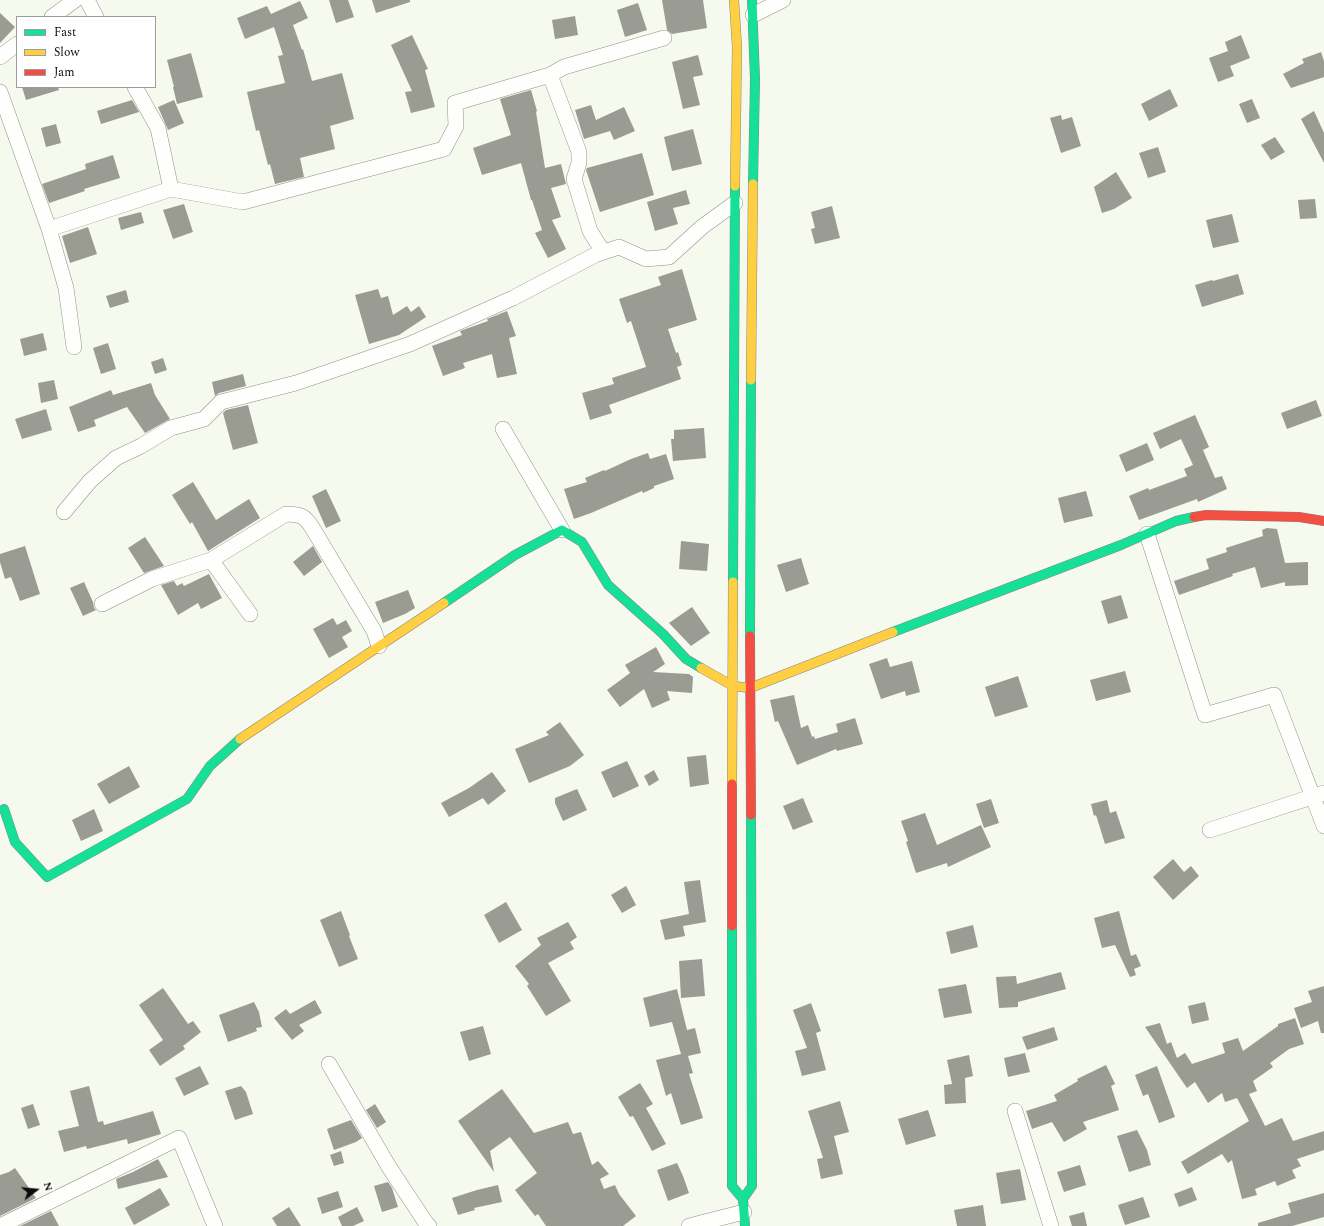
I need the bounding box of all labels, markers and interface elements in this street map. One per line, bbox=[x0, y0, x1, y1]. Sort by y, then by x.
legend bbox=[16, 16, 156, 88]
text: Fast bbox=[54, 23, 76, 42]
text: Slow bbox=[54, 43, 79, 62]
text: Jam bbox=[54, 63, 75, 82]
north arrow bbox=[16, 1170, 56, 1210]
text: N bbox=[39, 1180, 57, 1193]

